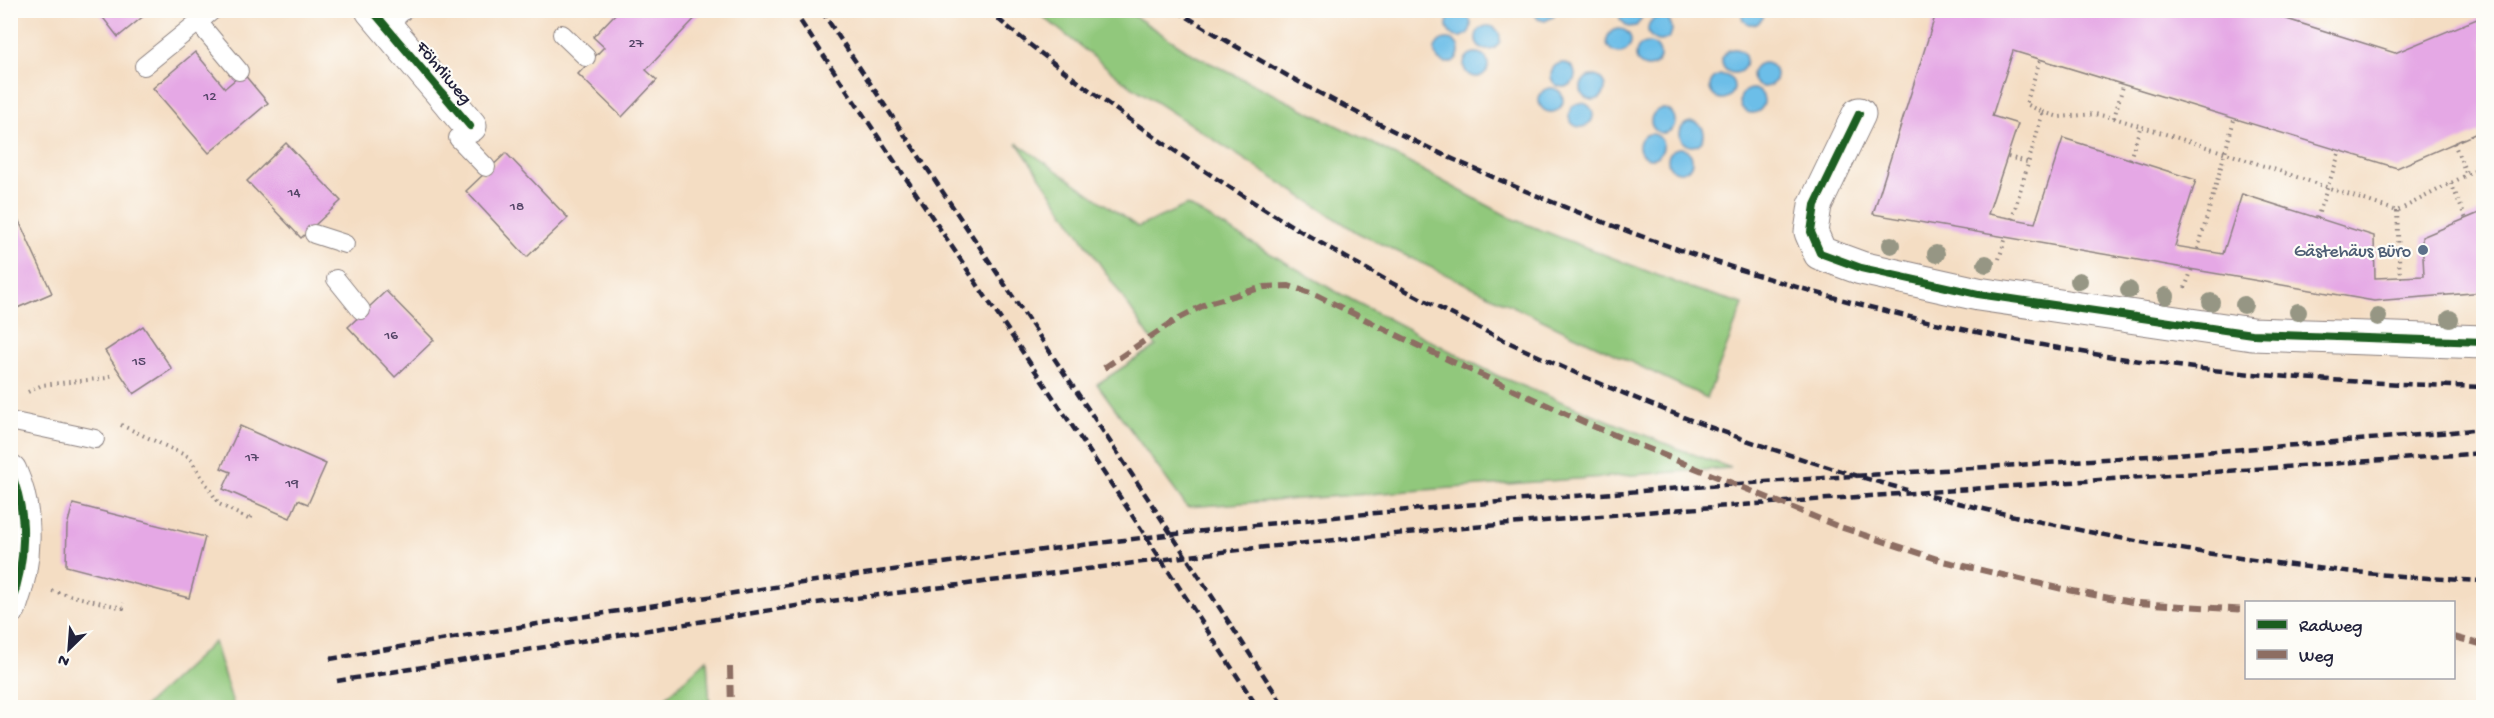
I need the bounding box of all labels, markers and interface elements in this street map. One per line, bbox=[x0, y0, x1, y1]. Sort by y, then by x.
house number: 27 bbox=[628, 35, 645, 53]
street label: Föhrliweg bbox=[410, 37, 476, 109]
house number: 12 bbox=[202, 88, 217, 106]
house number: 14 bbox=[286, 184, 301, 202]
house number: 18 bbox=[509, 198, 524, 216]
place label: Gästehäus Büro bbox=[2294, 242, 2411, 263]
marker: Gästehäus Büro bbox=[2416, 243, 2430, 257]
house number: 16 bbox=[383, 327, 398, 345]
house number: 15 bbox=[131, 353, 146, 371]
house number: 17 bbox=[244, 449, 260, 467]
house number: 19 bbox=[284, 475, 299, 493]
legend bbox=[2245, 601, 2455, 679]
text: Radweg bbox=[2299, 617, 2362, 638]
north arrow bbox=[39, 619, 99, 679]
text: Weg bbox=[2299, 647, 2334, 668]
text: N bbox=[55, 648, 73, 670]

